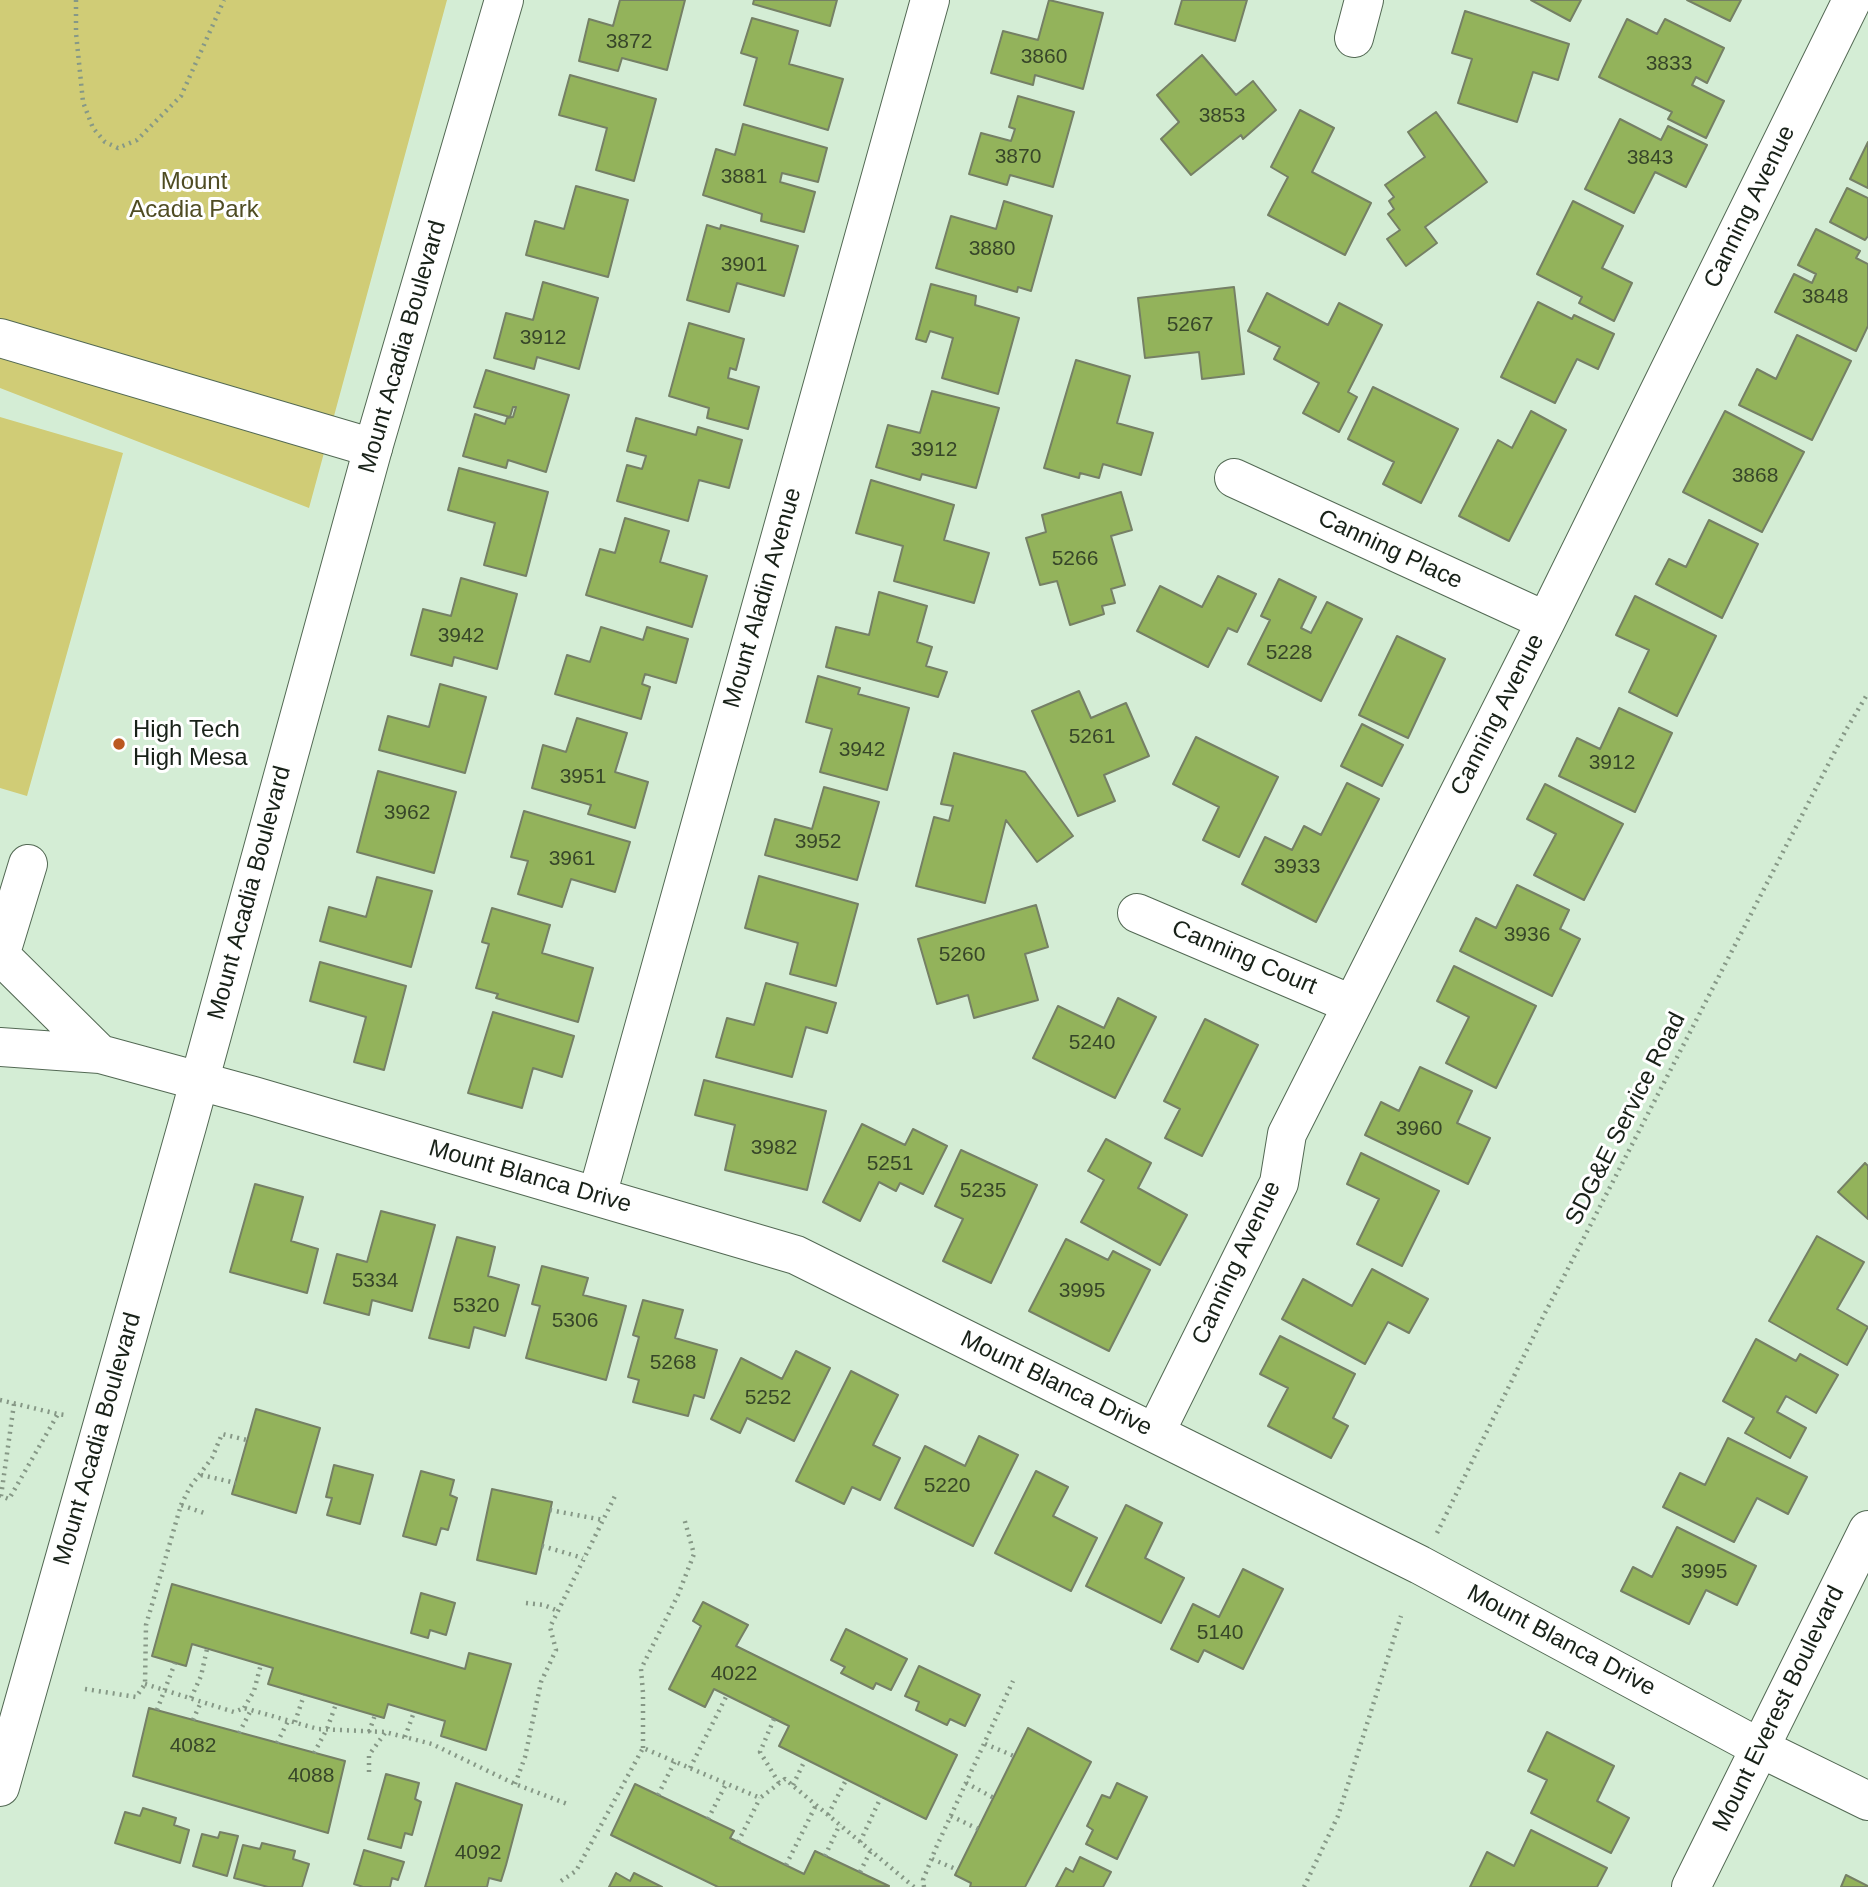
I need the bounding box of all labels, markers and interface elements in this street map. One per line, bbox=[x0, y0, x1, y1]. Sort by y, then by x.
house number: 3872 bbox=[606, 29, 652, 55]
house number: 3860 bbox=[1021, 44, 1067, 70]
house number: 3833 bbox=[1646, 51, 1692, 77]
house number: 3853 bbox=[1199, 103, 1245, 129]
street label: Canning Avenue bbox=[1698, 121, 1802, 293]
house number: 3870 bbox=[995, 144, 1041, 170]
house number: 3843 bbox=[1627, 145, 1673, 171]
house number: 3881 bbox=[721, 164, 767, 190]
park label: Mount Acadia Park bbox=[129, 168, 259, 224]
street label: Mount Acadia Boulevard bbox=[353, 217, 453, 477]
house number: 3880 bbox=[969, 236, 1015, 262]
house number: 3901 bbox=[721, 252, 767, 278]
house number: 3848 bbox=[1802, 284, 1848, 310]
house number: 5267 bbox=[1167, 312, 1213, 338]
house number: 3912 bbox=[520, 325, 566, 351]
house number: 3912 bbox=[911, 437, 957, 463]
house number: 3868 bbox=[1732, 463, 1778, 489]
street label: Mount Aladin Avenue bbox=[718, 485, 808, 711]
street label: Canning Place bbox=[1313, 504, 1467, 596]
house number: 5266 bbox=[1052, 546, 1098, 572]
house number: 3942 bbox=[438, 623, 484, 649]
street label: Canning Avenue bbox=[1445, 630, 1551, 800]
house number: 5228 bbox=[1266, 640, 1312, 666]
place label: High Tech High Mesa bbox=[133, 716, 248, 772]
house number: 5261 bbox=[1069, 724, 1115, 750]
marker: High Tech High Mesa bbox=[111, 736, 127, 752]
house number: 3942 bbox=[839, 737, 885, 763]
house number: 3912 bbox=[1589, 750, 1635, 776]
street label: Mount Acadia Boulevard bbox=[202, 763, 298, 1023]
house number: 3951 bbox=[560, 764, 606, 790]
house number: 3962 bbox=[384, 800, 430, 826]
house number: 3952 bbox=[795, 829, 841, 855]
house number: 3961 bbox=[549, 846, 595, 872]
house number: 3933 bbox=[1274, 854, 1320, 880]
street label: Canning Court bbox=[1167, 915, 1321, 1001]
house number: 3936 bbox=[1504, 922, 1550, 948]
house number: 5260 bbox=[939, 942, 985, 968]
street label: SDG&E Service Road bbox=[1560, 1008, 1692, 1230]
house number: 5240 bbox=[1069, 1030, 1115, 1056]
house number: 3960 bbox=[1396, 1116, 1442, 1142]
street label: Mount Blanca Drive bbox=[425, 1134, 635, 1220]
house number: 3982 bbox=[751, 1135, 797, 1161]
house number: 5251 bbox=[867, 1151, 913, 1177]
street label: Canning Avenue bbox=[1187, 1177, 1287, 1349]
house number: 5235 bbox=[960, 1178, 1006, 1204]
house number: 5334 bbox=[352, 1268, 398, 1294]
house number: 3995 bbox=[1059, 1278, 1105, 1304]
house number: 5320 bbox=[453, 1293, 499, 1319]
house number: 5306 bbox=[552, 1308, 598, 1334]
street label: Mount Acadia Boulevard bbox=[48, 1309, 148, 1569]
street label: Mount Blanca Drive bbox=[956, 1325, 1156, 1443]
house number: 5268 bbox=[650, 1350, 696, 1376]
house number: 5252 bbox=[745, 1385, 791, 1411]
house number: 5220 bbox=[924, 1473, 970, 1499]
house number: 3995 bbox=[1681, 1559, 1727, 1585]
street label: Mount Blanca Drive bbox=[1462, 1579, 1660, 1703]
street label: Mount Everest Boulevard bbox=[1707, 1582, 1851, 1836]
house number: 5140 bbox=[1197, 1620, 1243, 1646]
house number: 4022 bbox=[711, 1661, 757, 1687]
house number: 4082 bbox=[170, 1733, 216, 1759]
house number: 4088 bbox=[288, 1763, 334, 1789]
house number: 4092 bbox=[455, 1840, 501, 1866]

